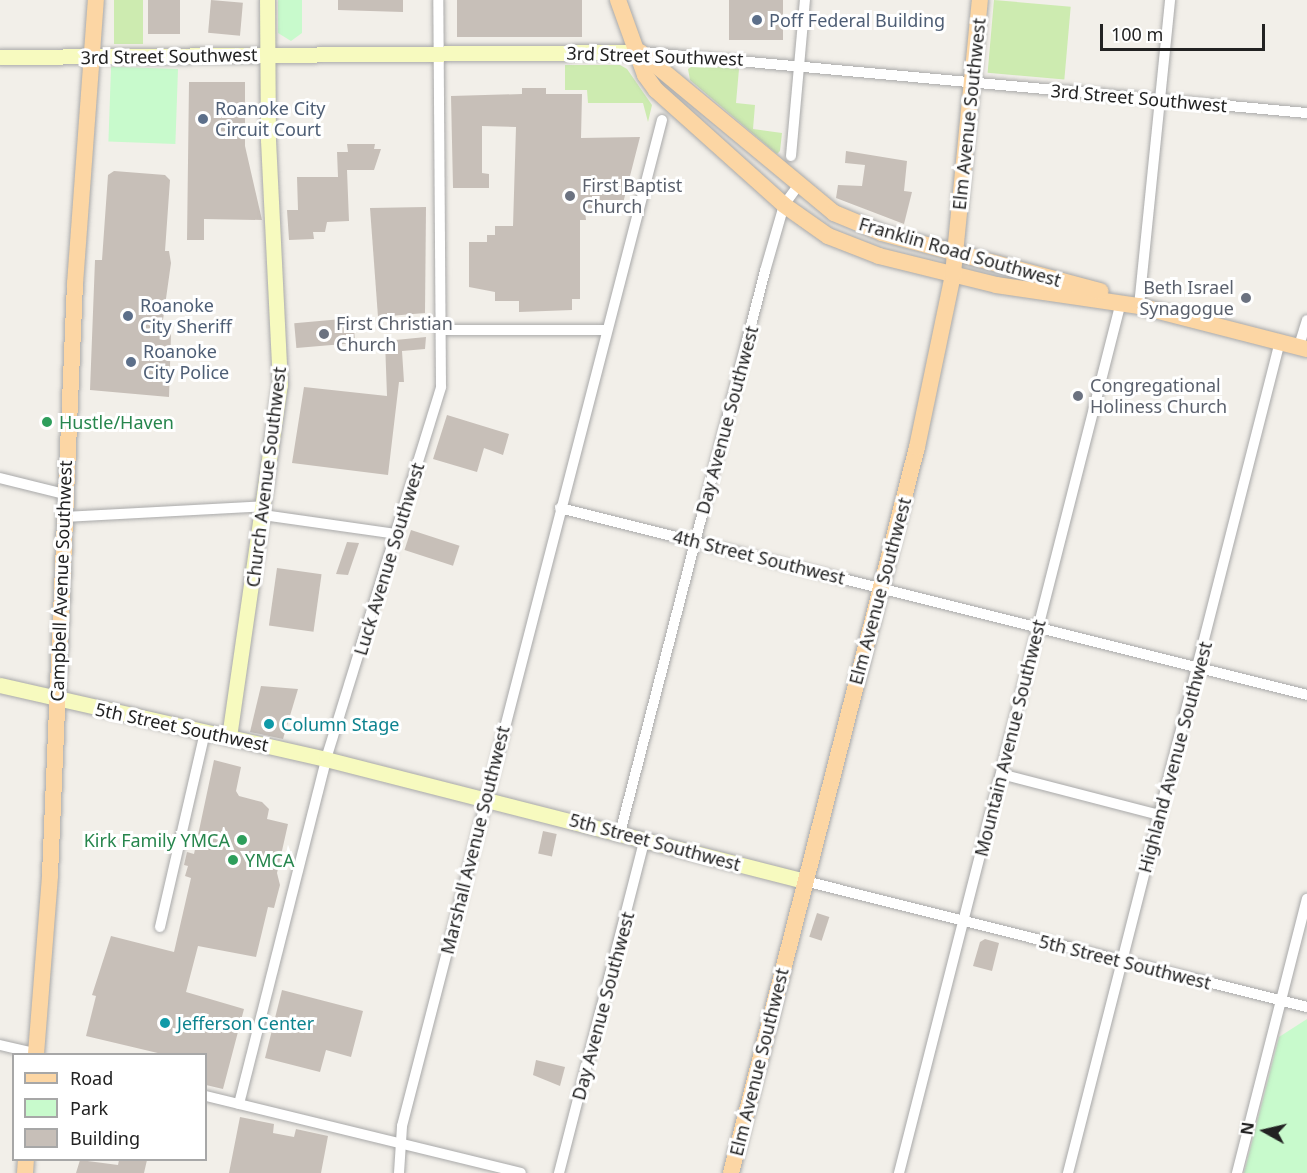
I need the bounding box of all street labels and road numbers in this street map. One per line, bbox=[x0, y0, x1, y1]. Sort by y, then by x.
street label: Elm Avenue Southwest bbox=[948, 17, 990, 211]
street label: 3rd Street Southwest bbox=[566, 42, 744, 70]
street label: 3rd Street Southwest bbox=[80, 44, 258, 68]
street label: 3rd Street Southwest bbox=[1050, 80, 1228, 116]
street label: Franklin Road Southwest bbox=[856, 213, 1064, 291]
street label: Day Avenue Southwest bbox=[691, 324, 763, 516]
street label: Church Avenue Southwest bbox=[242, 366, 290, 588]
street label: Campbell Avenue Southwest bbox=[46, 460, 76, 702]
street label: Luck Avenue Southwest bbox=[349, 460, 429, 658]
street label: Elm Avenue Southwest bbox=[845, 495, 915, 687]
street label: 4th Street Southwest bbox=[671, 525, 847, 589]
street label: Mountain Avenue Southwest bbox=[970, 617, 1050, 859]
street label: Highland Avenue Southwest bbox=[1134, 639, 1216, 875]
street label: 5th Street Southwest bbox=[93, 698, 271, 756]
street label: Marshall Avenue Southwest bbox=[436, 724, 514, 956]
street label: 5th Street Southwest bbox=[567, 809, 743, 875]
street label: Day Avenue Southwest bbox=[567, 910, 639, 1102]
street label: 5th Street Southwest bbox=[1037, 930, 1213, 994]
street label: Elm Avenue Southwest bbox=[725, 966, 793, 1158]

